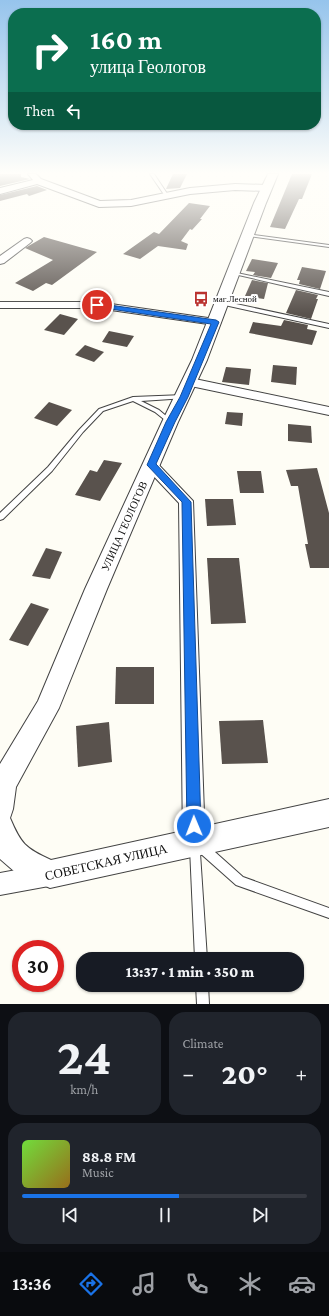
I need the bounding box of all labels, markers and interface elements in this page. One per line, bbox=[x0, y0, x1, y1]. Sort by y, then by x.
icon: right bbox=[24, 24, 76, 76]
text: 160 m bbox=[90, 24, 162, 55]
text: улица Геологов bbox=[90, 57, 206, 77]
icon: left bbox=[63, 100, 85, 122]
text: Then bbox=[24, 103, 55, 119]
pin bbox=[80, 288, 114, 322]
bus stop icon: маг.Лесной bbox=[192, 290, 210, 308]
icon: arrive bbox=[86, 294, 108, 316]
place label: маг.Лесной bbox=[213, 294, 257, 304]
street label: УЛИЦА ГЕОЛОГОВ bbox=[99, 479, 149, 573]
position arrow bbox=[173, 805, 215, 847]
street label: СОВЕТСКАЯ УЛИЦА bbox=[43, 840, 169, 883]
speed limit sign: 30 bbox=[12, 940, 64, 992]
text: 13:37 · 1 min · 350 m bbox=[126, 964, 254, 980]
text: 24 bbox=[57, 1027, 112, 1085]
text: Climate bbox=[183, 1036, 223, 1051]
text: 20° bbox=[221, 1057, 268, 1090]
text: − bbox=[183, 1061, 194, 1086]
text: + bbox=[295, 1061, 307, 1086]
text: km/h bbox=[70, 1082, 98, 1097]
text: 88.8 FM bbox=[82, 1149, 136, 1165]
text: Music bbox=[82, 1165, 114, 1180]
icon: previous bbox=[59, 1204, 81, 1226]
icon: pause bbox=[154, 1204, 176, 1226]
icon: next bbox=[249, 1204, 271, 1226]
icon: directions bbox=[77, 1270, 105, 1298]
icon: music bbox=[130, 1270, 158, 1298]
icon: phone bbox=[183, 1270, 211, 1298]
icon: climate bbox=[236, 1270, 264, 1298]
icon: car bbox=[288, 1270, 316, 1298]
text: 13:36 bbox=[12, 1274, 52, 1294]

